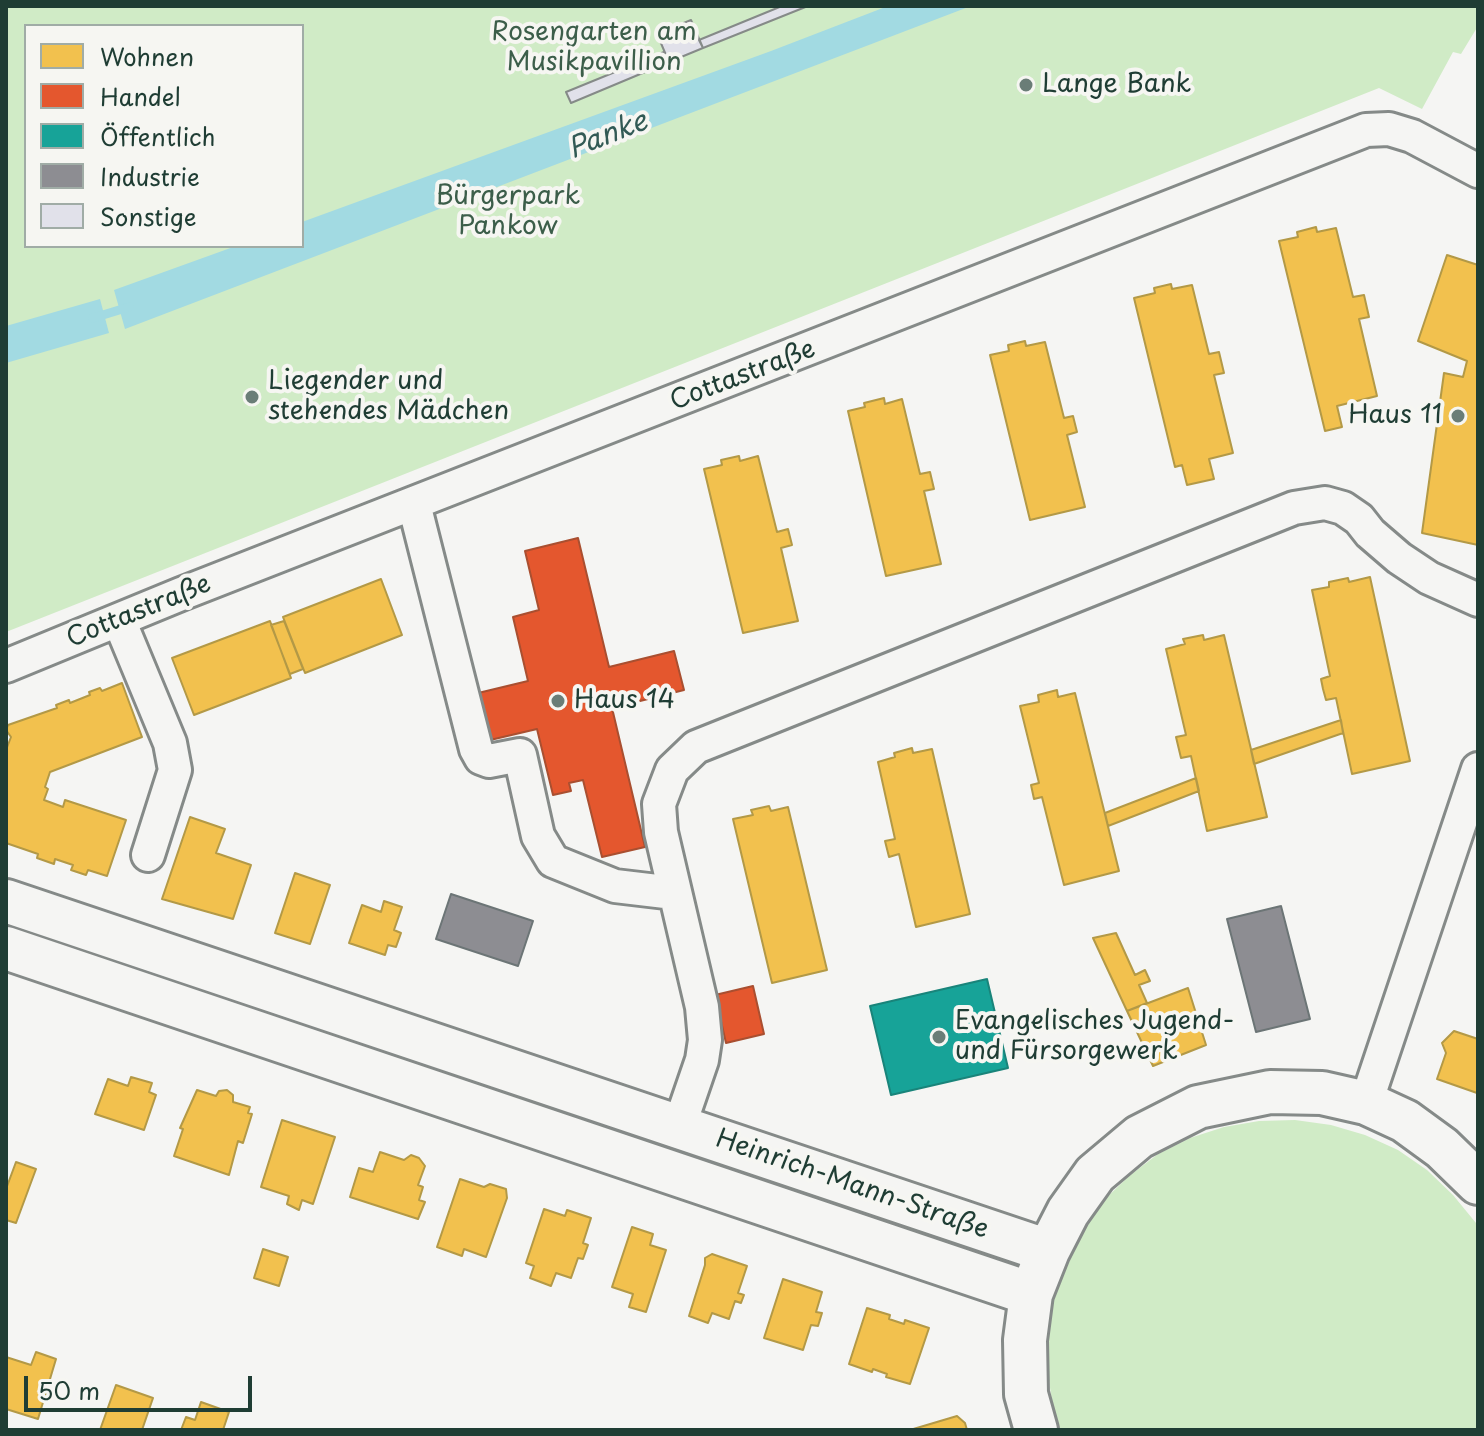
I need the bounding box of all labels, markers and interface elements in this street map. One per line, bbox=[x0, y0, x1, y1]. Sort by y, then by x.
park label: Rosengarten am Musikpavillion bbox=[491, 17, 697, 78]
legend bbox=[24, 24, 304, 248]
text: Wohnen bbox=[100, 38, 194, 74]
place label: Lange Bank bbox=[1042, 69, 1191, 101]
marker: Lange Bank bbox=[1017, 76, 1035, 94]
text: Handel bbox=[100, 78, 181, 114]
water label: Panke bbox=[563, 105, 653, 167]
text: Öffentlich bbox=[100, 118, 215, 154]
text: Industrie bbox=[100, 158, 200, 194]
park label: Bürgerpark Pankow bbox=[436, 181, 580, 242]
text: Sonstige bbox=[100, 198, 196, 234]
street label: Cottastraße bbox=[666, 334, 820, 418]
place label: Liegender und stehendes Mädchen bbox=[268, 366, 509, 428]
marker: Liegender und stehendes Mädchen bbox=[243, 388, 261, 406]
place label: Haus 11 bbox=[1348, 400, 1442, 432]
marker: Haus 11 bbox=[1449, 407, 1467, 425]
street label: Cottastraße bbox=[62, 569, 216, 655]
place label: Haus 14 bbox=[574, 685, 675, 717]
marker: Haus 14 bbox=[549, 692, 567, 710]
place label: Evangelisches Jugend- und Fürsorgewerk bbox=[955, 1006, 1235, 1068]
marker: Evangelisches Jugend- und Fürsorgewerk bbox=[930, 1028, 948, 1046]
street label: Heinrich-Mann-Straße bbox=[712, 1124, 992, 1246]
scale bar bbox=[28, 1360, 256, 1410]
text: 50 m bbox=[38, 1372, 100, 1408]

